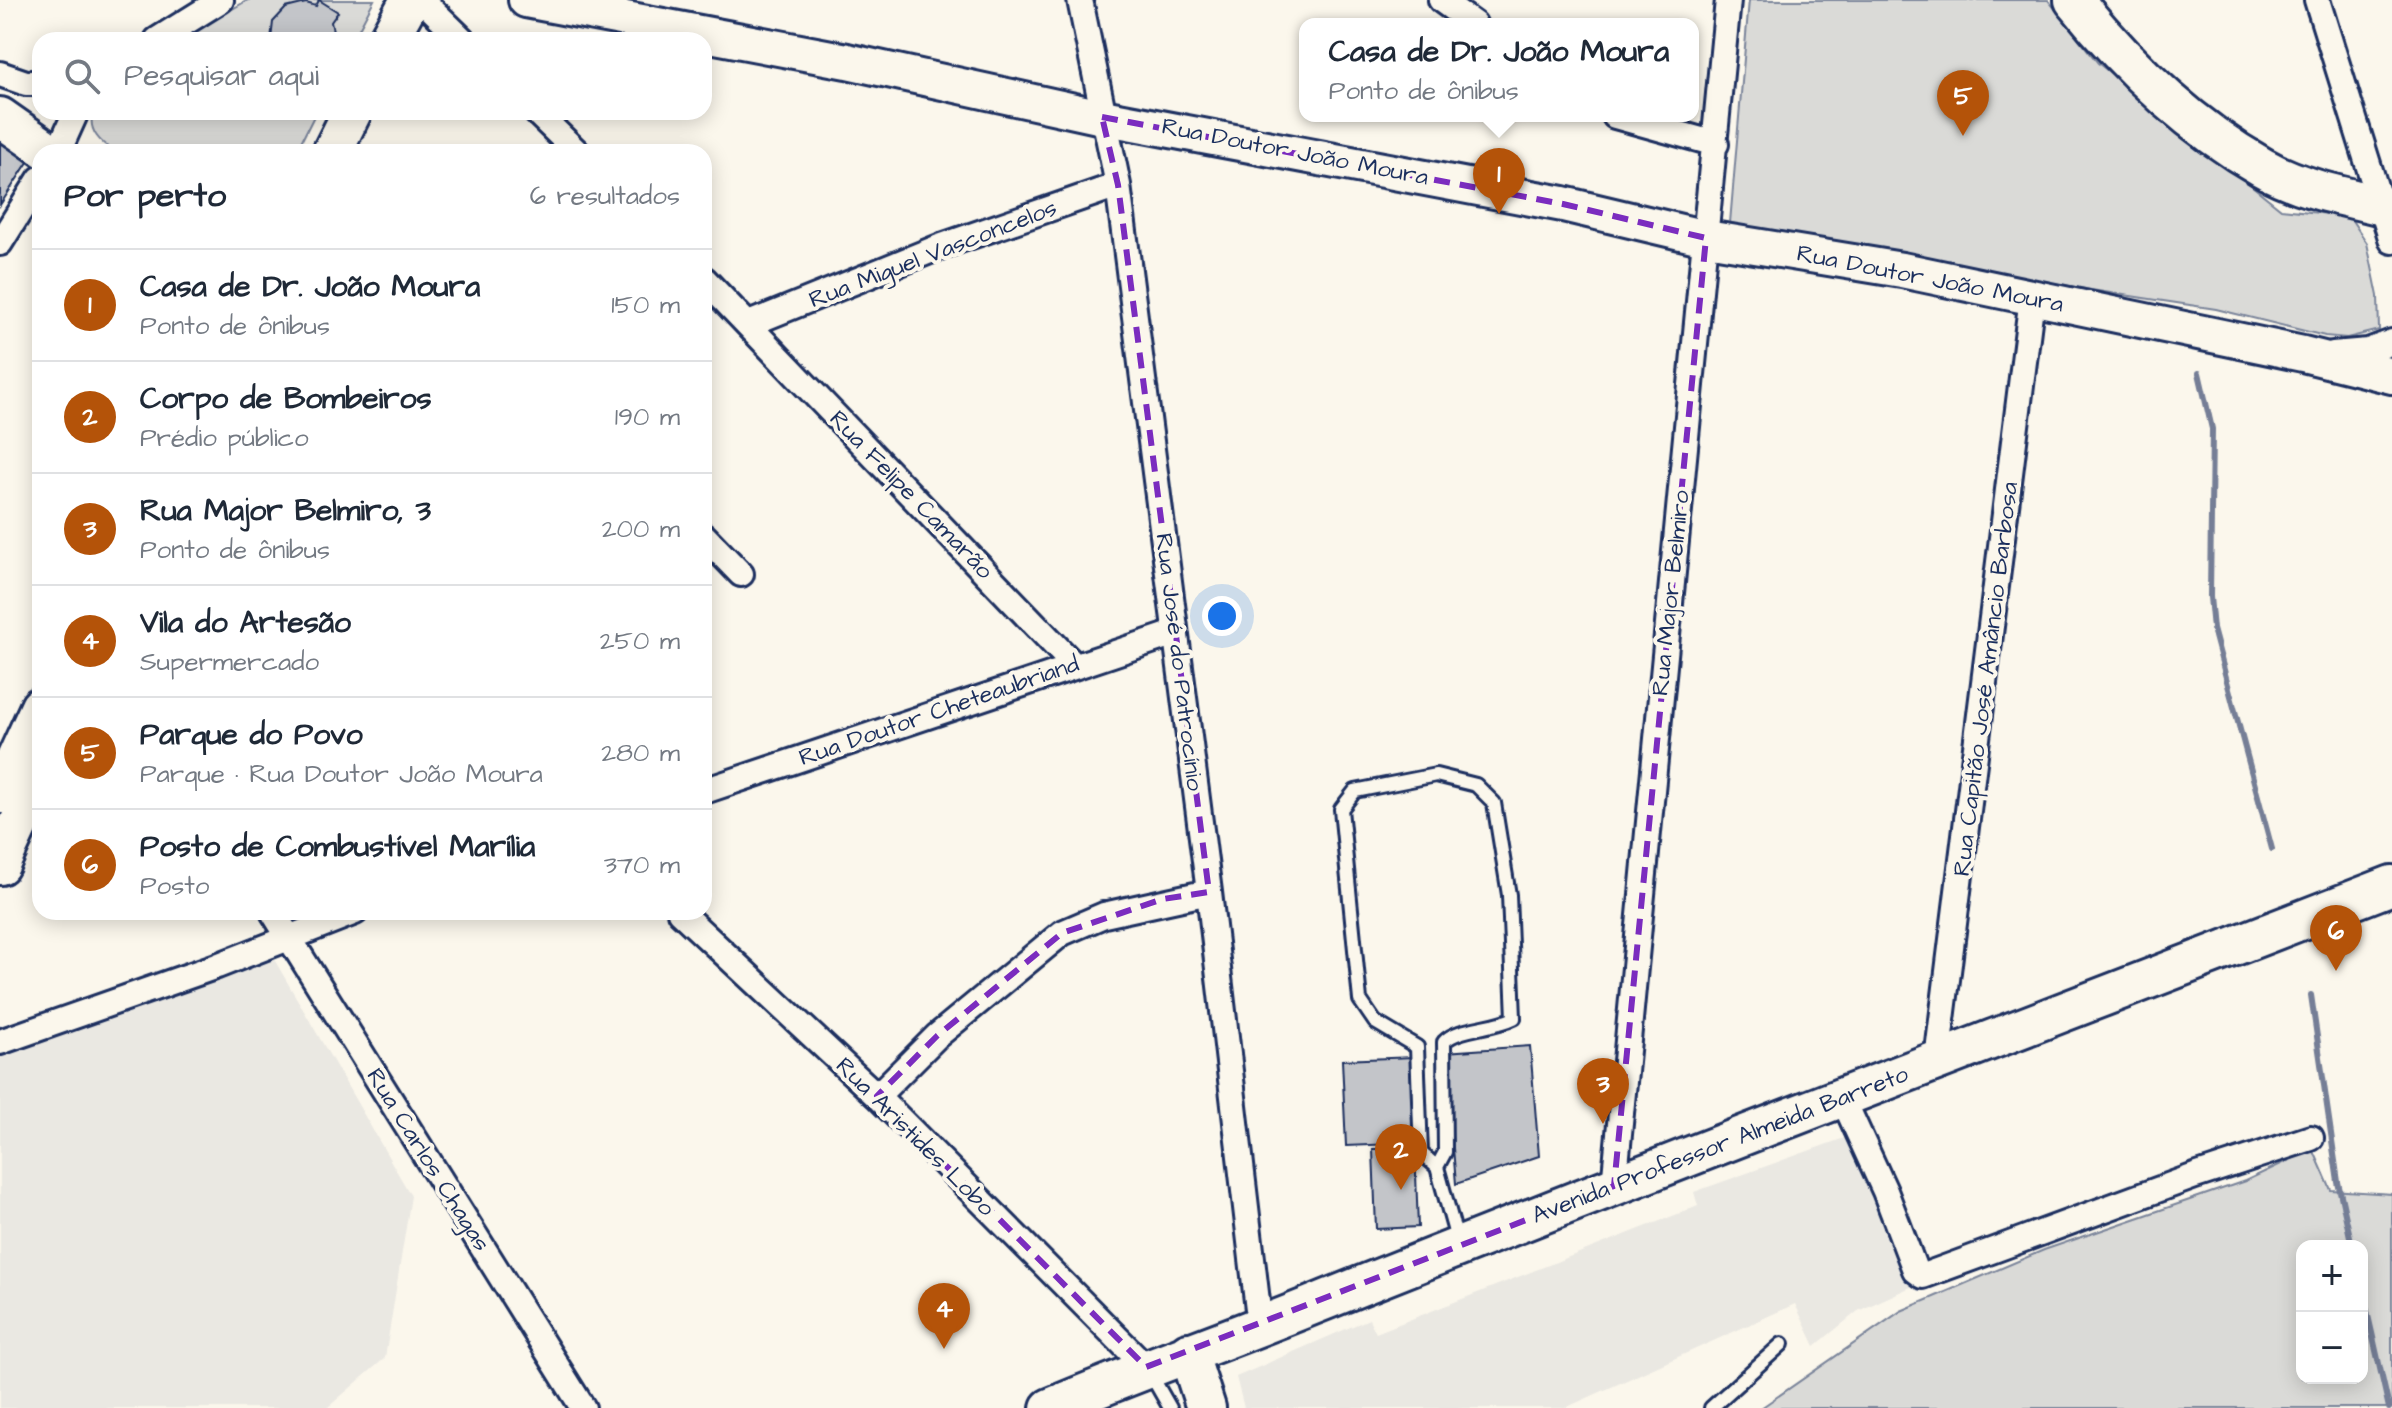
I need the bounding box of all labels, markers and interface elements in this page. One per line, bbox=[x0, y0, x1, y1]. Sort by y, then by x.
popup bbox=[1299, 18, 1699, 122]
text: Casa de Dr. João Moura bbox=[1329, 31, 1669, 73]
search box bbox=[32, 32, 712, 120]
icon: search bbox=[60, 54, 104, 98]
text: Pesquisar aqui bbox=[124, 55, 319, 97]
pin: 5 bbox=[1937, 70, 1989, 136]
text: Ponto de ônibus bbox=[1329, 73, 1519, 109]
street label: Rua Doutor João Moura bbox=[1159, 109, 1431, 195]
pin: 1 bbox=[1473, 148, 1525, 214]
text: Por perto bbox=[64, 172, 226, 220]
text: 6 resultados bbox=[530, 178, 680, 214]
street label: Rua Miguel Vasconcelos bbox=[804, 191, 1062, 318]
street label: Rua Doutor João Moura bbox=[1794, 236, 2066, 322]
text: Casa de Dr. João Moura bbox=[140, 266, 480, 308]
text: 1 bbox=[88, 287, 92, 323]
text: 150 m bbox=[611, 287, 680, 323]
text: Ponto de ônibus bbox=[140, 308, 330, 344]
text: Corpo de Bombeiros bbox=[140, 378, 432, 420]
text: 2 bbox=[83, 399, 97, 435]
text: 190 m bbox=[615, 399, 680, 435]
street label: Rua Felipe Camarão bbox=[821, 403, 1001, 587]
text: Prédio público bbox=[140, 420, 309, 456]
street label: Rua Capitão José Amâncio Barbosa bbox=[1945, 480, 2027, 878]
street label: Rua Major Belmiro bbox=[1643, 488, 1699, 698]
text: Rua Major Belmiro, 3 bbox=[140, 490, 431, 532]
text: 3 bbox=[83, 511, 97, 547]
text: 200 m bbox=[602, 511, 680, 547]
street label: Rua José do Patrocínio bbox=[1146, 531, 1212, 793]
text: Ponto de ônibus bbox=[140, 532, 330, 568]
your location bbox=[1202, 596, 1242, 636]
text: Vila do Artesão bbox=[140, 602, 351, 644]
text: 4 bbox=[81, 623, 99, 659]
text: 250 m bbox=[600, 623, 680, 659]
text: Supermercado bbox=[140, 644, 319, 680]
street label: Rua Doutor Cheteaubriand bbox=[794, 647, 1084, 775]
text: Parque do Povo bbox=[140, 714, 363, 756]
text: 5 bbox=[81, 735, 99, 771]
text: 280 m bbox=[601, 735, 680, 771]
text: Parque · Rua Doutor João Moura bbox=[140, 756, 543, 792]
text: Posto de Combustível Marília bbox=[140, 826, 535, 868]
text: 6 bbox=[82, 847, 98, 883]
text: 370 m bbox=[604, 847, 680, 883]
text: Posto bbox=[140, 868, 209, 904]
pin: 6 bbox=[2310, 905, 2362, 971]
street label: Rua Aristides Lobo bbox=[828, 1050, 1003, 1225]
street label: Avenida Professor Almeida Barreto bbox=[1527, 1057, 1914, 1233]
pin: 3 bbox=[1577, 1058, 1629, 1124]
street label: Rua Carlos Chagas bbox=[357, 1062, 498, 1259]
pin: 2 bbox=[1375, 1124, 1427, 1190]
map controls bbox=[2296, 1240, 2368, 1384]
button: + bbox=[2296, 1240, 2368, 1312]
pin: 4 bbox=[918, 1283, 970, 1349]
button: − bbox=[2296, 1312, 2368, 1384]

